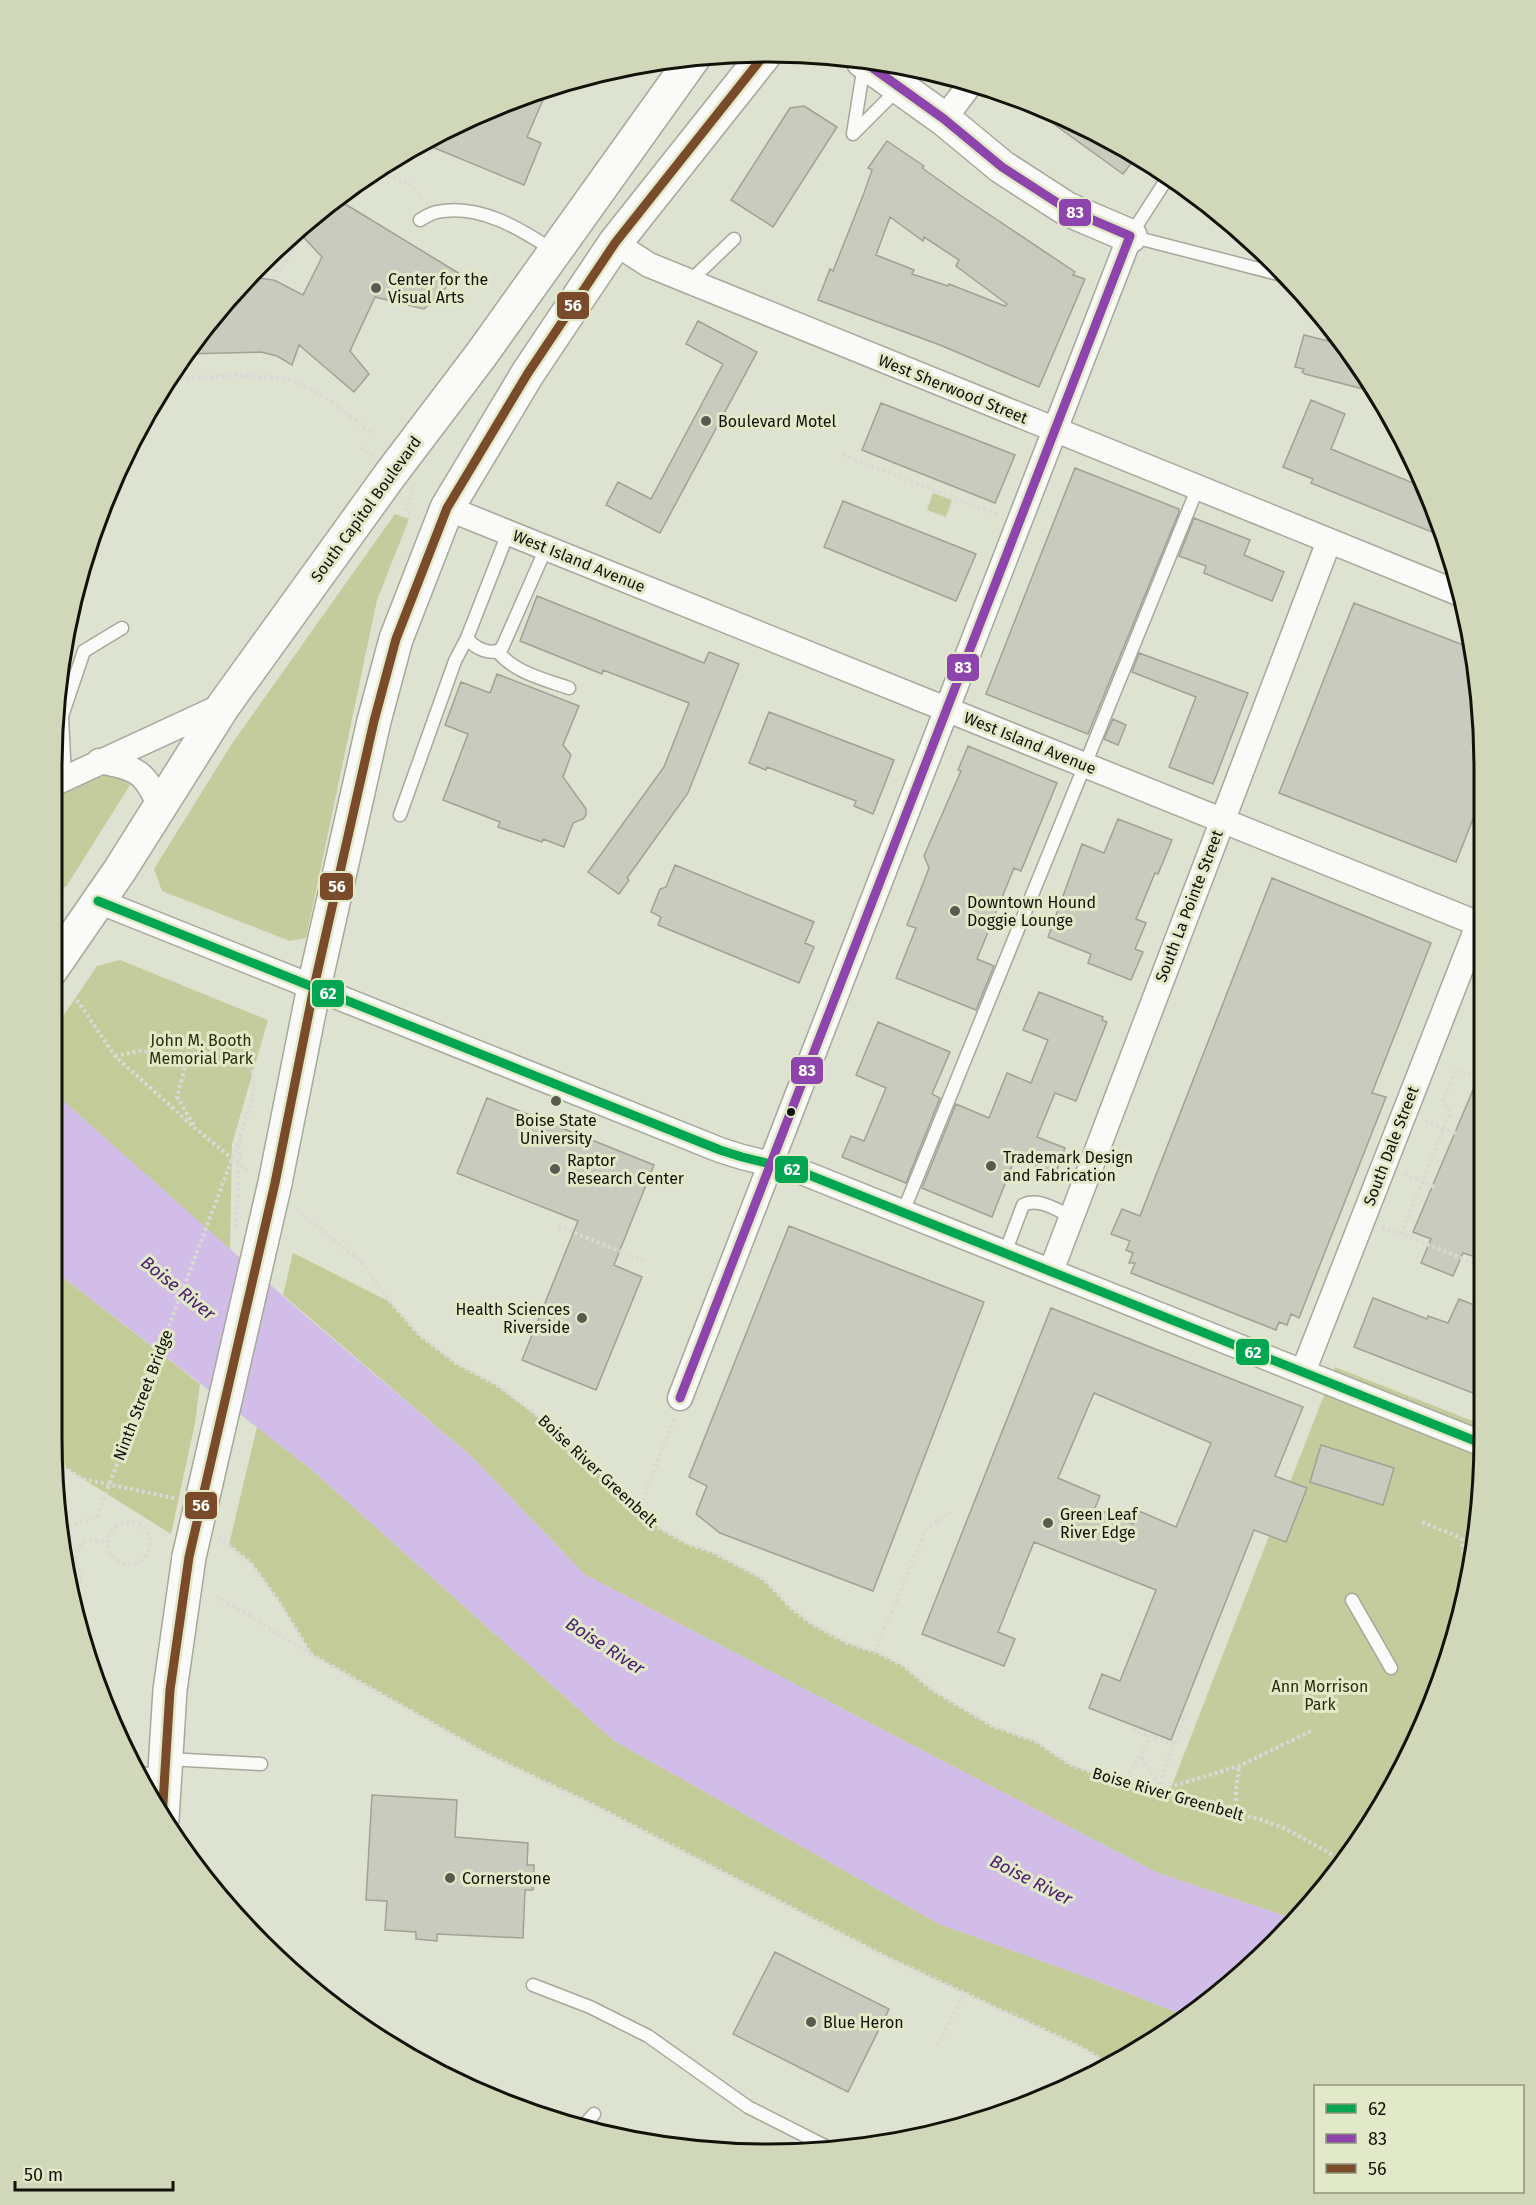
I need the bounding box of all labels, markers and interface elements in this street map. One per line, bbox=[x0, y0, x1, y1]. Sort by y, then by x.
line badge: 83 bbox=[1058, 198, 1092, 227]
text: 83 bbox=[1066, 203, 1084, 222]
place label: Center for the Visual Arts bbox=[388, 270, 488, 307]
marker: Center for the Visual Arts bbox=[369, 281, 383, 295]
line badge: 56 bbox=[556, 291, 590, 320]
text: 56 bbox=[564, 296, 582, 315]
street label: West Sherwood Street bbox=[875, 350, 1031, 428]
place label: Boulevard Motel bbox=[718, 412, 837, 431]
marker: Boulevard Motel bbox=[699, 414, 713, 428]
street label: South Capitol Boulevard bbox=[307, 432, 425, 586]
street label: West Island Avenue bbox=[510, 526, 648, 596]
line badge: 83 bbox=[946, 653, 980, 682]
text: 83 bbox=[954, 658, 972, 677]
street label: West Island Avenue bbox=[961, 708, 1099, 778]
street label: South La Pointe Street bbox=[1151, 827, 1227, 985]
line badge: 56 bbox=[319, 872, 354, 901]
text: 56 bbox=[328, 877, 346, 896]
place label: Downtown Hound Doggie Lounge bbox=[967, 893, 1096, 930]
marker: Downtown Hound Doggie Lounge bbox=[948, 904, 962, 918]
line badge: 62 bbox=[311, 979, 345, 1008]
text: 62 bbox=[319, 984, 337, 1003]
park label: John M. Booth Memorial Park bbox=[149, 1031, 254, 1068]
line badge: 83 bbox=[790, 1056, 824, 1085]
text: 83 bbox=[798, 1061, 816, 1080]
street label: South Dale Street bbox=[1359, 1083, 1423, 1208]
marker: Boise State University bbox=[549, 1094, 563, 1108]
unlabelled marker bbox=[785, 1106, 797, 1118]
place label: Boise State University bbox=[515, 1111, 597, 1148]
place label: Trademark Design and Fabrication bbox=[1003, 1148, 1133, 1185]
place label: Raptor Research Center bbox=[567, 1151, 685, 1188]
line badge: 62 bbox=[774, 1155, 809, 1184]
marker: Trademark Design and Fabrication bbox=[984, 1159, 998, 1173]
text: 62 bbox=[783, 1160, 801, 1179]
marker: Raptor Research Center bbox=[548, 1162, 562, 1176]
water label: Boise River bbox=[136, 1251, 220, 1325]
place label: Health Sciences Riverside bbox=[455, 1300, 570, 1337]
marker: Health Sciences Riverside bbox=[575, 1311, 589, 1325]
street label: Ninth Street Bridge bbox=[109, 1327, 177, 1463]
line badge: 62 bbox=[1235, 1338, 1270, 1366]
text: 62 bbox=[1244, 1343, 1262, 1362]
street label: Boise River Greenbelt bbox=[534, 1411, 662, 1531]
line badge: 56 bbox=[184, 1491, 218, 1520]
text: 56 bbox=[192, 1496, 210, 1515]
place label: Green Leaf River Edge bbox=[1060, 1505, 1139, 1542]
marker: Green Leaf River Edge bbox=[1041, 1516, 1055, 1530]
water label: Boise River bbox=[562, 1612, 649, 1680]
park label: Ann Morrison Park bbox=[1271, 1677, 1369, 1714]
street label: Boise River Greenbelt bbox=[1090, 1763, 1246, 1825]
water label: Boise River bbox=[986, 1850, 1077, 1911]
place label: Cornerstone bbox=[462, 1869, 551, 1888]
marker: Cornerstone bbox=[443, 1871, 457, 1885]
place label: Blue Heron bbox=[823, 2013, 904, 2032]
marker: Blue Heron bbox=[804, 2015, 818, 2029]
legend bbox=[1314, 2085, 1524, 2193]
text: 62 bbox=[1368, 2098, 1386, 2120]
text: 83 bbox=[1368, 2128, 1387, 2150]
scale bar bbox=[15, 2154, 172, 2192]
text: 56 bbox=[1368, 2158, 1387, 2180]
text: 50 m bbox=[24, 2164, 63, 2186]

